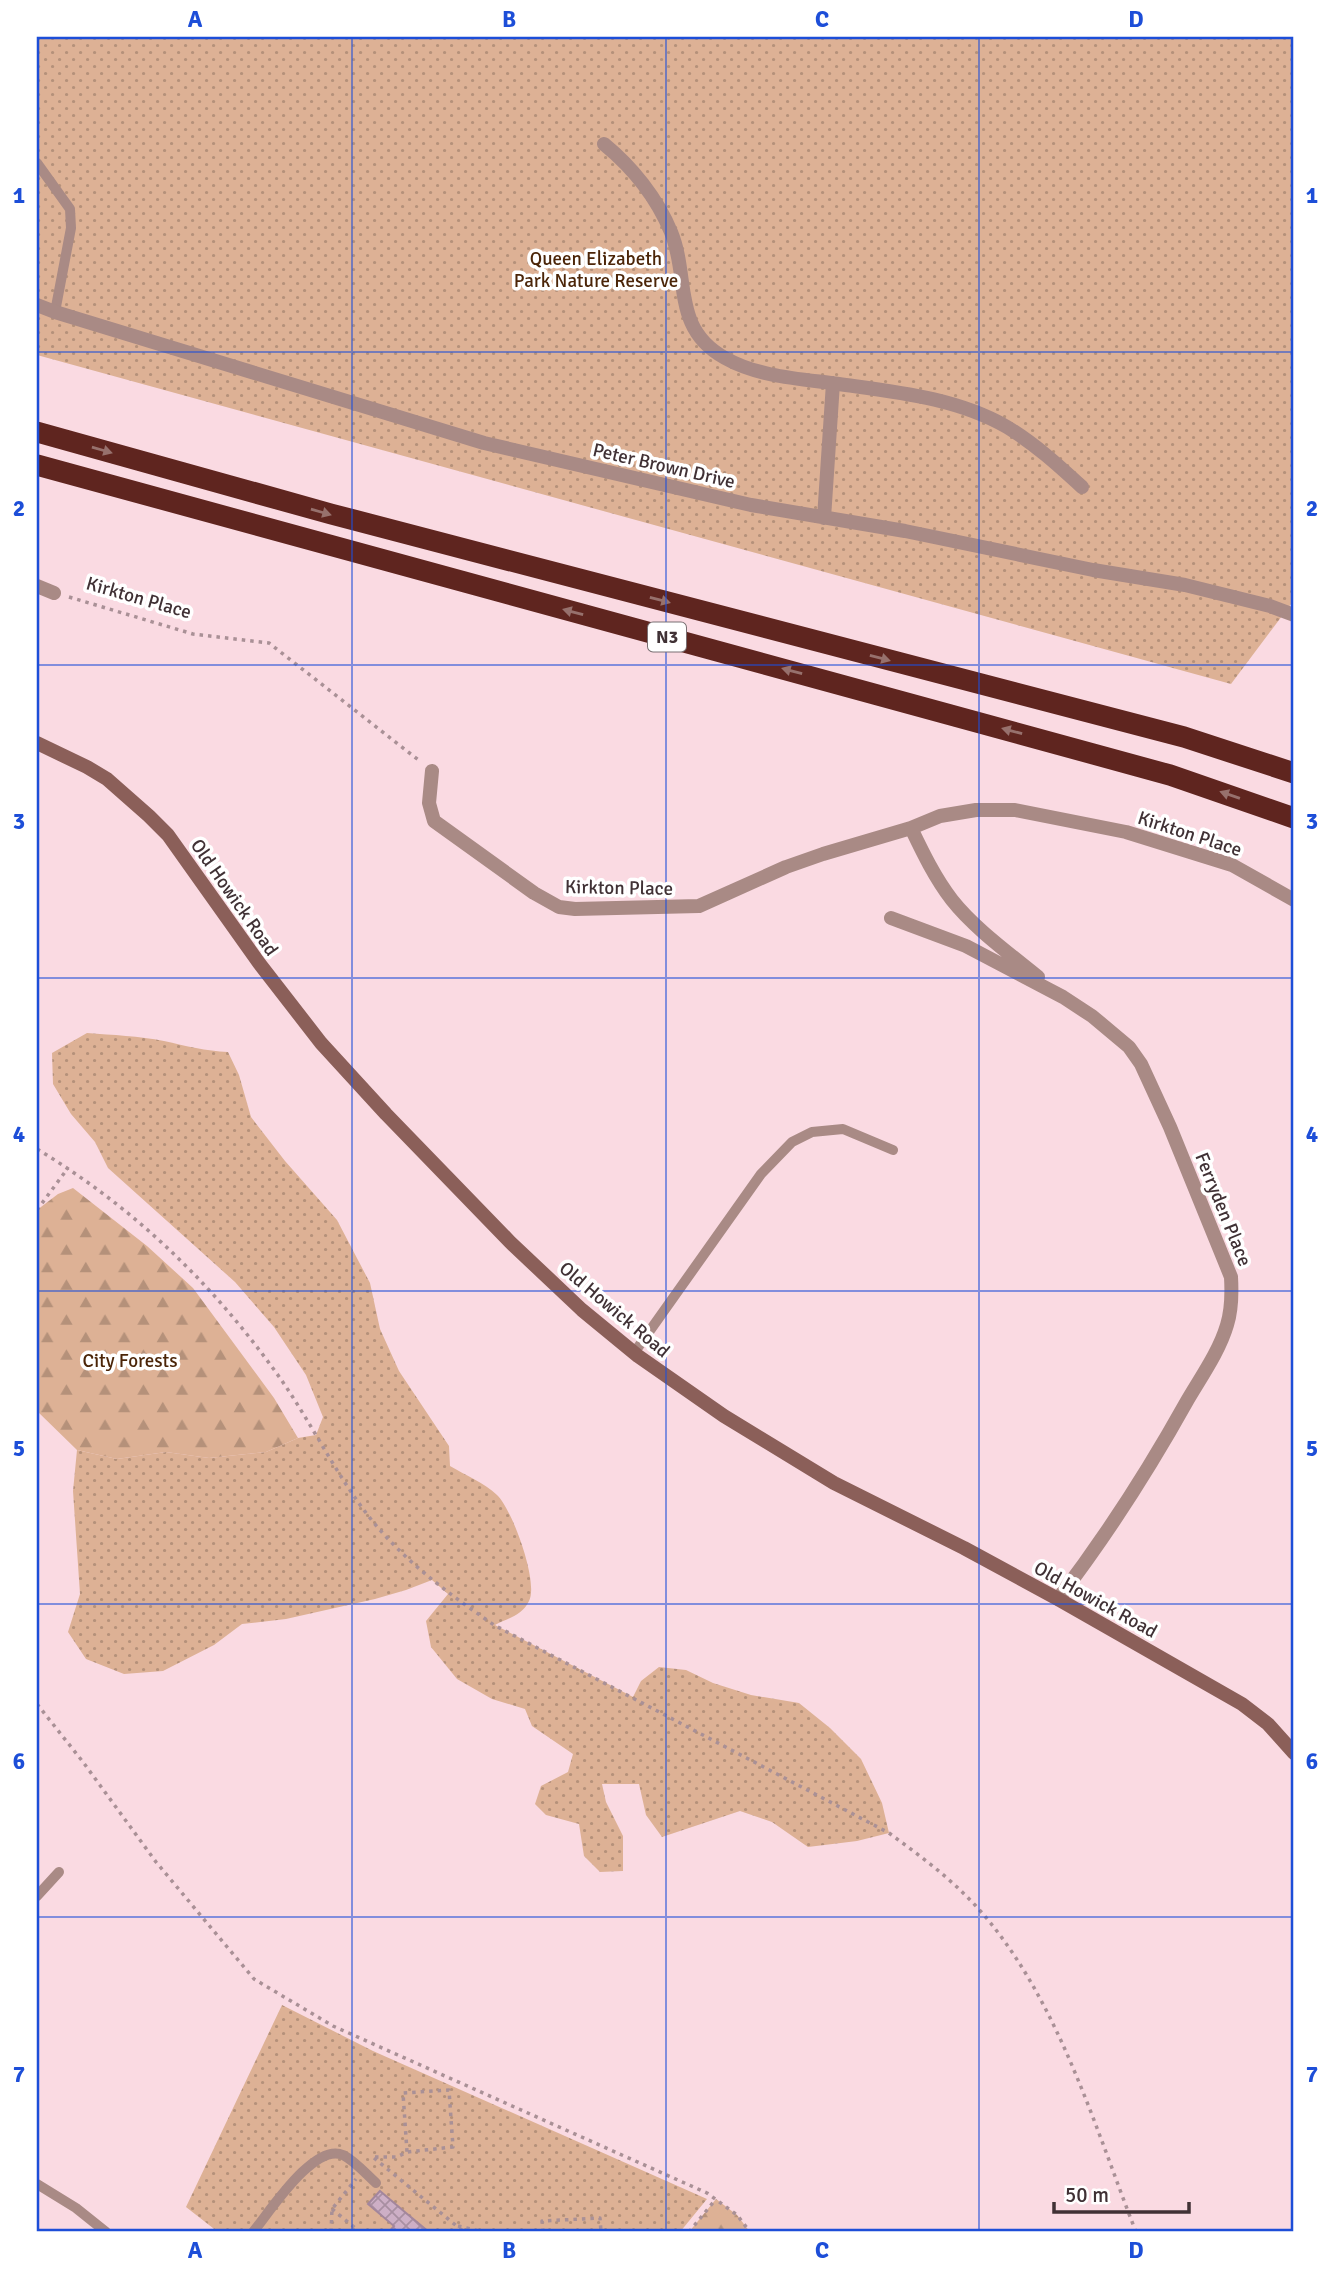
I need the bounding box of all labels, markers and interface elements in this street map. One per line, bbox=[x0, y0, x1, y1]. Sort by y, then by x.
text: A bbox=[188, 5, 203, 34]
text: B bbox=[502, 5, 516, 34]
text: C bbox=[815, 5, 829, 34]
text: D bbox=[1128, 5, 1144, 34]
text: 1 bbox=[13, 181, 25, 210]
text: 1 bbox=[1306, 181, 1318, 210]
park label: Queen Elizabeth Park Nature Reserve bbox=[514, 247, 678, 293]
street label: Peter Brown Drive bbox=[590, 438, 737, 494]
one-way arrow bbox=[92, 445, 114, 456]
text: 2 bbox=[13, 494, 25, 523]
text: 2 bbox=[1306, 494, 1318, 523]
one-way arrow bbox=[311, 507, 332, 517]
street label: Kirkton Place bbox=[83, 572, 194, 624]
one-way arrow bbox=[650, 596, 671, 606]
one-way arrow bbox=[561, 606, 583, 617]
road number: N3 bbox=[648, 622, 686, 652]
one-way arrow bbox=[869, 653, 891, 664]
one-way arrow bbox=[781, 665, 803, 676]
one-way arrow bbox=[1000, 725, 1022, 736]
one-way arrow bbox=[1219, 789, 1240, 800]
street label: Kirkton Place bbox=[1135, 806, 1245, 862]
text: 3 bbox=[13, 807, 25, 836]
text: 3 bbox=[1306, 807, 1318, 836]
street label: Old Howick Road bbox=[185, 835, 283, 961]
street label: Kirkton Place bbox=[565, 875, 673, 901]
text: 4 bbox=[13, 1120, 25, 1149]
text: 4 bbox=[1306, 1120, 1318, 1149]
street label: Ferryden Place bbox=[1189, 1149, 1257, 1270]
street label: Old Howick Road bbox=[554, 1256, 675, 1363]
park label: City Forests bbox=[83, 1349, 177, 1373]
text: 5 bbox=[13, 1434, 25, 1463]
text: 5 bbox=[1306, 1434, 1318, 1463]
street label: Old Howick Road bbox=[1030, 1556, 1161, 1644]
text: 6 bbox=[13, 1747, 25, 1776]
text: 6 bbox=[1306, 1747, 1318, 1776]
text: 7 bbox=[13, 2060, 25, 2089]
text: 7 bbox=[1306, 2060, 1318, 2089]
scale bar bbox=[1054, 2171, 1189, 2215]
text: 50 m bbox=[1065, 2182, 1109, 2208]
text: A bbox=[188, 2236, 203, 2265]
text: B bbox=[502, 2236, 516, 2265]
text: C bbox=[815, 2236, 829, 2265]
text: D bbox=[1128, 2236, 1144, 2265]

